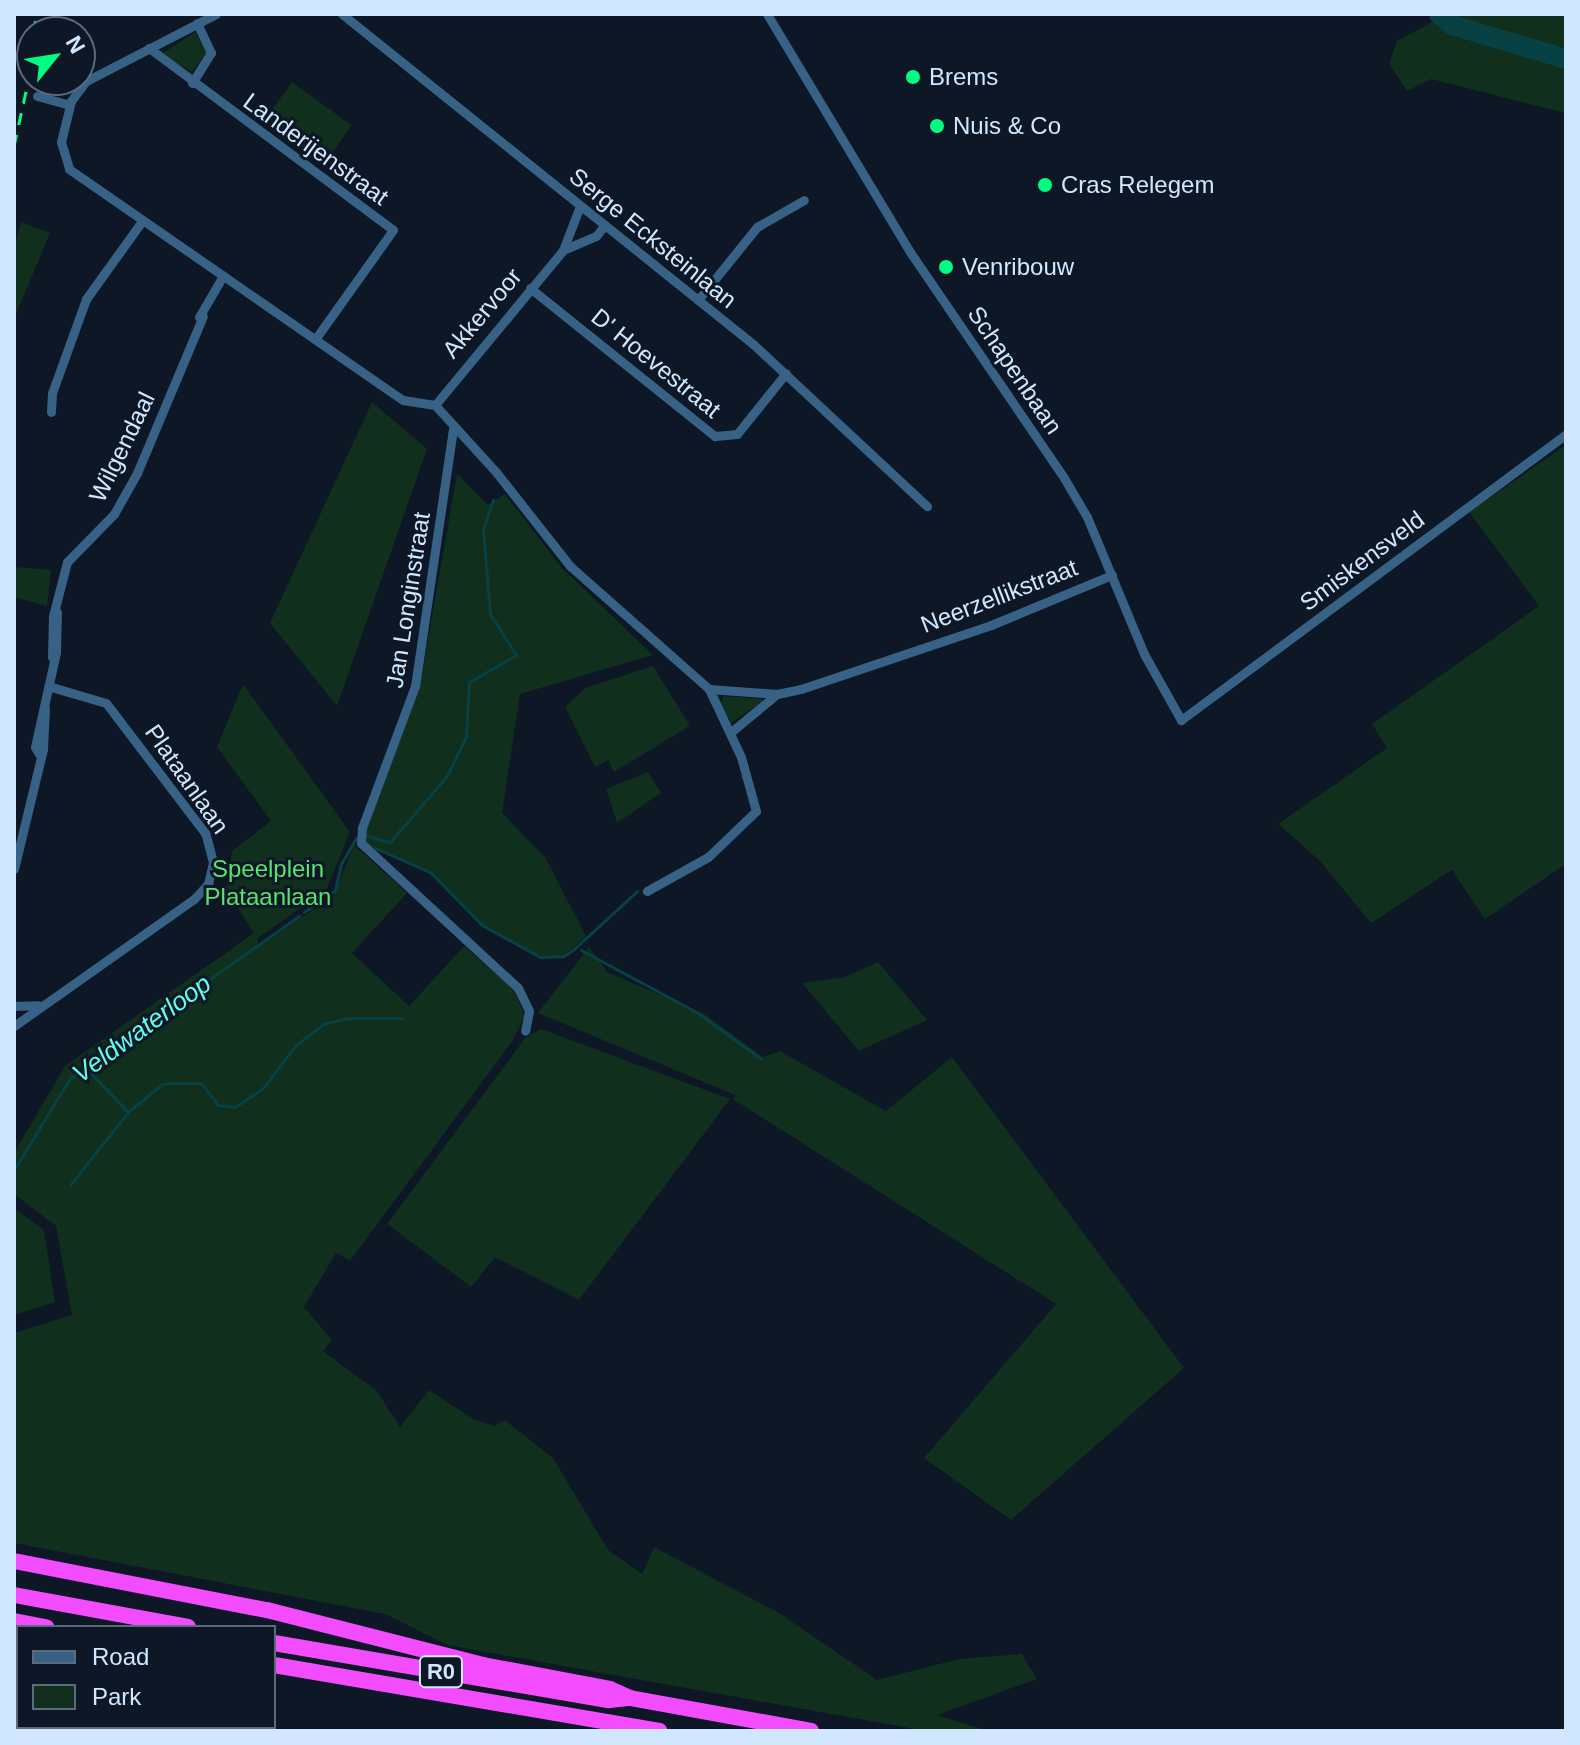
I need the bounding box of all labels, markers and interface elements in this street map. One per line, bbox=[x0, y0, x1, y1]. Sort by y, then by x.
north arrow bbox=[16, 16, 96, 96]
text: N bbox=[61, 32, 90, 58]
place label: Brems bbox=[929, 63, 998, 91]
marker: Brems bbox=[904, 68, 922, 86]
street label: Landerijenstraat bbox=[238, 87, 394, 211]
place label: Nuis & Co bbox=[953, 112, 1061, 140]
marker: Nuis & Co bbox=[928, 117, 946, 135]
street label: Serge Ecksteinlaan bbox=[564, 162, 742, 314]
place label: Cras Relegem bbox=[1061, 171, 1214, 199]
marker: Cras Relegem bbox=[1036, 176, 1054, 194]
place label: Venribouw bbox=[962, 253, 1074, 281]
marker: Venribouw bbox=[937, 258, 955, 276]
street label: Akkervoor bbox=[436, 262, 528, 364]
street label: Schapenbaan bbox=[962, 301, 1068, 439]
street label: D' Hoevestraat bbox=[586, 302, 726, 424]
street label: Wilgendaal bbox=[83, 387, 161, 507]
street label: Smiskensveld bbox=[1294, 505, 1430, 617]
street label: Jan Longinstraat bbox=[380, 510, 436, 690]
street label: Neerzellikstraat bbox=[917, 553, 1081, 639]
street label: Plataanlaan bbox=[139, 719, 235, 839]
park label: Speelplein Plataanlaan bbox=[205, 855, 331, 911]
water label: Veldwaterloop bbox=[67, 968, 217, 1090]
legend bbox=[16, 1625, 276, 1729]
text: Road bbox=[92, 1643, 149, 1670]
road number: R0 bbox=[417, 1654, 465, 1690]
text: Park bbox=[92, 1683, 141, 1710]

